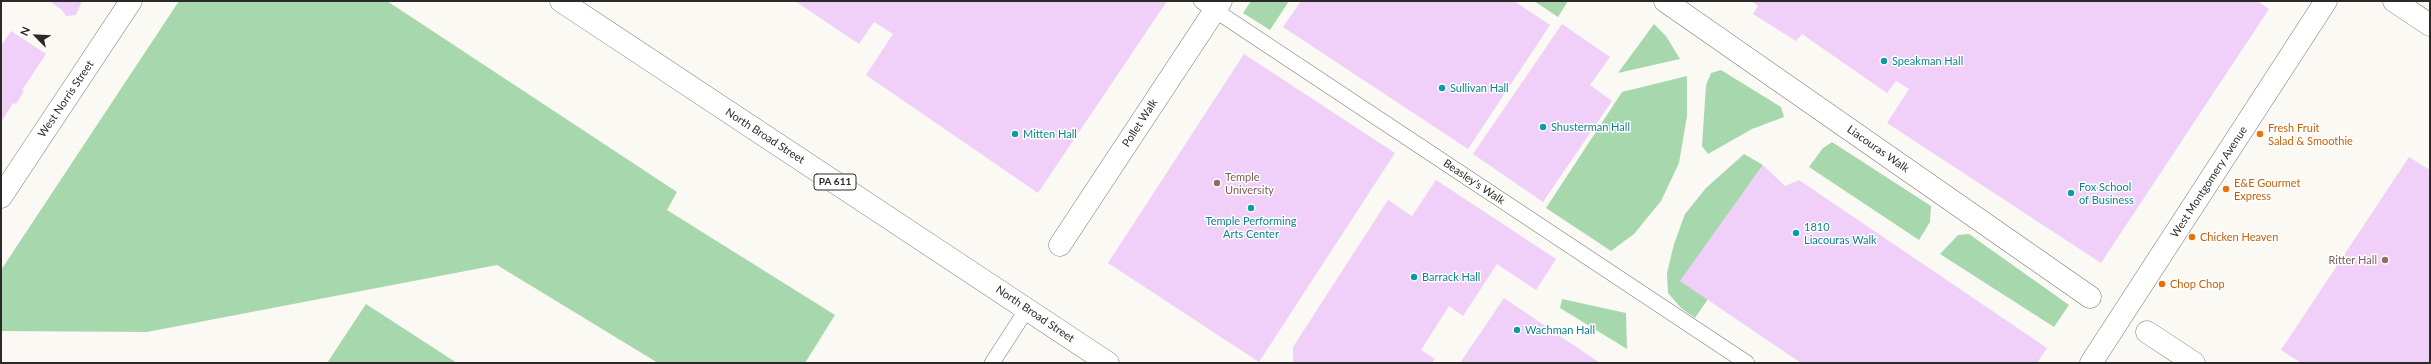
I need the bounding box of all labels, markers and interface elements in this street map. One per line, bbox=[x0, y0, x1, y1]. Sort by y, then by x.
north arrow bbox=[16, 16, 56, 56]
text: N bbox=[17, 24, 32, 37]
place label: Speakman Hall bbox=[1892, 54, 1963, 68]
marker: Speakman Hall bbox=[1879, 56, 1889, 66]
street label: West Norris Street bbox=[35, 58, 97, 140]
place label: Sullivan Hall bbox=[1450, 81, 1509, 95]
marker: Sullivan Hall bbox=[1437, 83, 1447, 93]
street label: Pollet Walk bbox=[1120, 96, 1160, 150]
street label: North Broad Street bbox=[723, 105, 807, 167]
place label: Shusterman Hall bbox=[1551, 120, 1630, 134]
place label: Fresh Fruit Salad & Smoothie bbox=[2268, 121, 2353, 147]
marker: Shusterman Hall bbox=[1538, 122, 1548, 132]
street label: Liacouras Walk bbox=[1844, 123, 1912, 175]
street label: West Montgomery Avenue bbox=[2168, 124, 2250, 240]
place label: Mitten Hall bbox=[1023, 127, 1077, 141]
marker: Mitten Hall bbox=[1010, 129, 1020, 139]
marker: Fresh Fruit Salad & Smoothie bbox=[2255, 129, 2265, 139]
street label: Beasley's Walk bbox=[1441, 157, 1507, 207]
place label: Temple University bbox=[1225, 170, 1274, 196]
road number: PA 611 bbox=[814, 174, 856, 190]
place label: E&E Gourmet Express bbox=[2234, 176, 2300, 202]
marker: Temple University bbox=[1212, 178, 1222, 188]
place label: Fox School of Business bbox=[2079, 180, 2134, 206]
marker: E&E Gourmet Express bbox=[2221, 184, 2231, 194]
marker: Fox School of Business bbox=[2066, 188, 2076, 198]
marker: Temple Performing Arts Center bbox=[1246, 203, 1256, 213]
place label: Temple Performing Arts Center bbox=[1206, 214, 1296, 240]
place label: 1810 Liacouras Walk bbox=[1804, 220, 1877, 246]
marker: 1810 Liacouras Walk bbox=[1791, 228, 1801, 238]
place label: Chicken Heaven bbox=[2200, 230, 2278, 244]
marker: Chicken Heaven bbox=[2187, 232, 2197, 242]
place label: Ritter Hall bbox=[2329, 253, 2377, 267]
marker: Ritter Hall bbox=[2380, 255, 2390, 265]
place label: Barrack Hall bbox=[1422, 270, 1480, 284]
marker: Barrack Hall bbox=[1409, 272, 1419, 282]
place label: Chop Chop bbox=[2170, 277, 2225, 291]
marker: Chop Chop bbox=[2157, 279, 2167, 289]
street label: North Broad Street bbox=[993, 283, 1077, 345]
place label: Wachman Hall bbox=[1525, 323, 1595, 337]
marker: Wachman Hall bbox=[1512, 325, 1522, 335]

